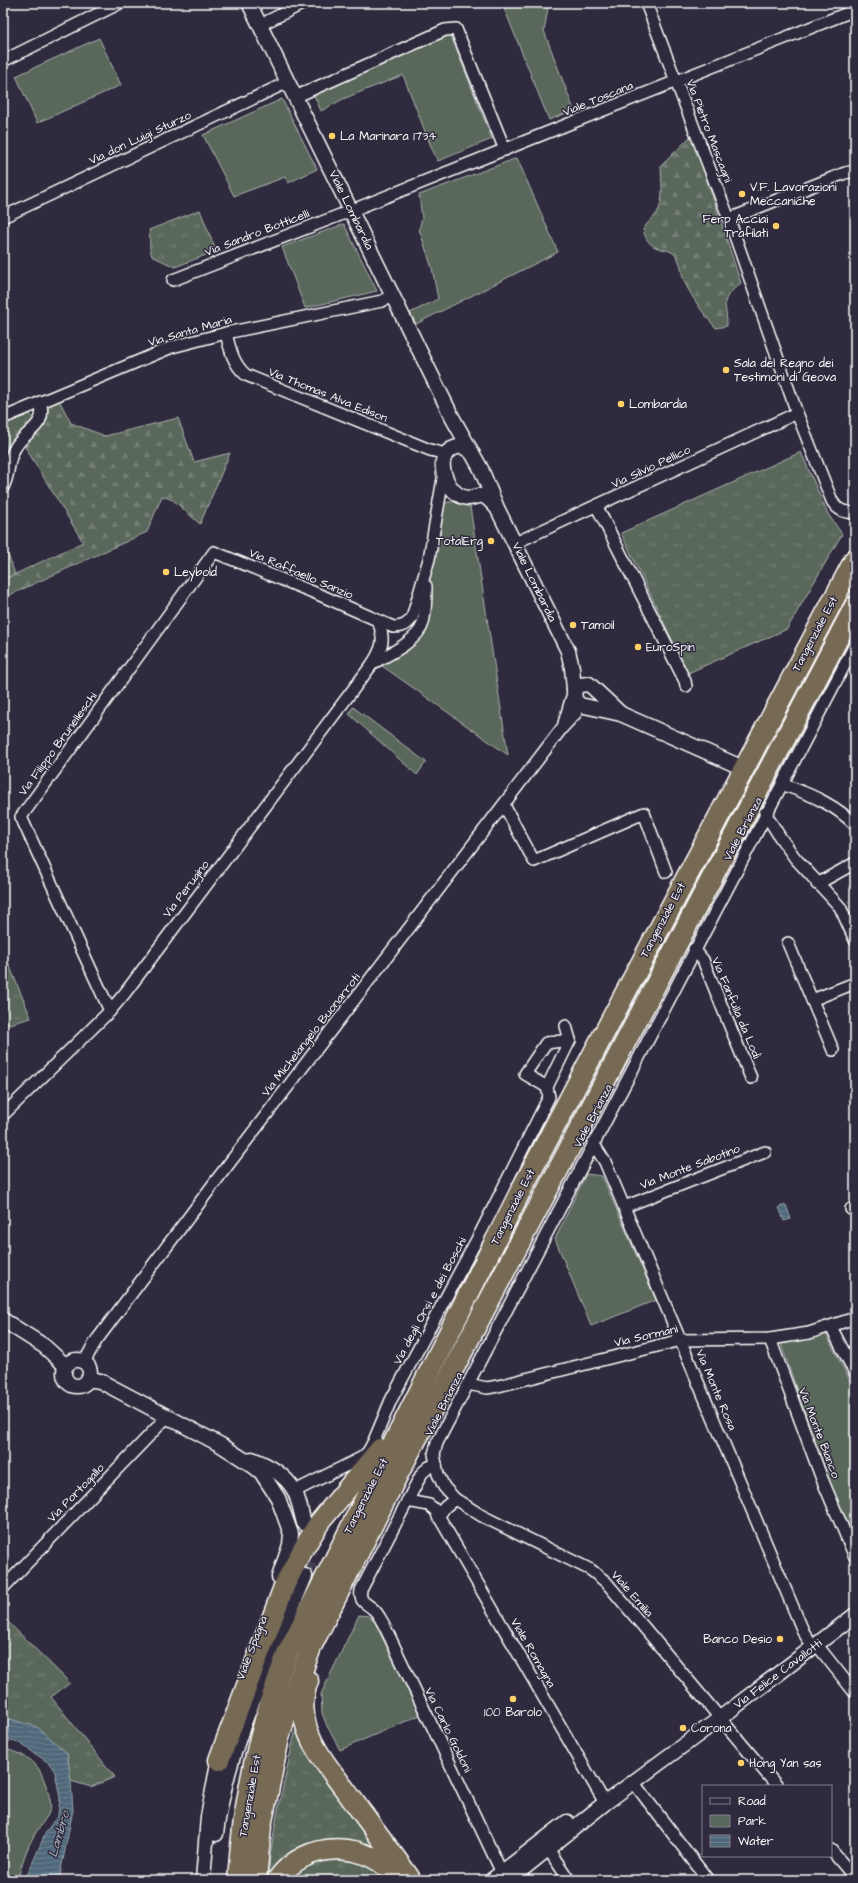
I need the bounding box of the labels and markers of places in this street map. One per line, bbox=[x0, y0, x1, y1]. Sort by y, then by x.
place label: La Marinara 1734 bbox=[340, 128, 437, 145]
marker: La Marinara 1734 bbox=[327, 131, 337, 141]
place label: V.F. Lavorazioni Meccaniche bbox=[750, 179, 837, 210]
marker: V.F. Lavorazioni Meccaniche bbox=[737, 189, 747, 199]
place label: Ferp Acciai Trafilati bbox=[702, 211, 768, 242]
marker: Ferp Acciai Trafilati bbox=[771, 221, 781, 231]
place label: Sala del Regno dei Testimoni di Geova bbox=[734, 355, 836, 386]
marker: Sala del Regno dei Testimoni di Geova bbox=[721, 365, 731, 375]
place label: Lombardia bbox=[629, 396, 687, 413]
marker: Lombardia bbox=[616, 399, 626, 409]
place label: TotalErg bbox=[436, 533, 483, 551]
marker: TotalErg bbox=[486, 536, 496, 546]
place label: Leybold bbox=[174, 564, 217, 582]
marker: Leybold bbox=[161, 567, 171, 577]
place label: Tamoil bbox=[581, 617, 614, 634]
marker: Tamoil bbox=[568, 620, 578, 630]
place label: EuroSpin bbox=[646, 639, 695, 656]
marker: EuroSpin bbox=[633, 642, 643, 652]
place label: Banco Desio bbox=[703, 1631, 772, 1648]
marker: Banco Desio bbox=[775, 1634, 785, 1644]
marker: 100 Barolo bbox=[508, 1694, 518, 1704]
place label: 100 Barolo bbox=[484, 1704, 542, 1721]
place label: Corona bbox=[691, 1720, 732, 1737]
marker: Corona bbox=[678, 1723, 688, 1733]
place label: Hong Yan sas bbox=[749, 1755, 821, 1773]
marker: Hong Yan sas bbox=[736, 1758, 746, 1768]

